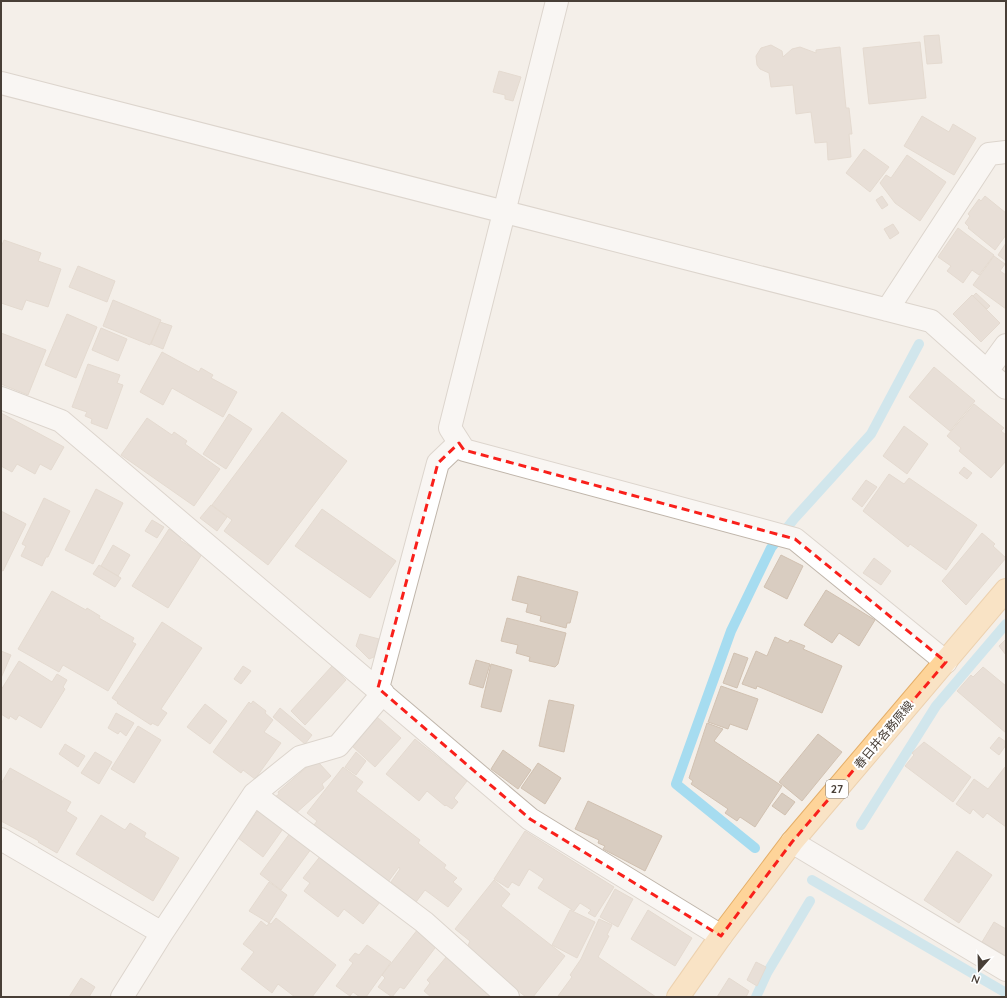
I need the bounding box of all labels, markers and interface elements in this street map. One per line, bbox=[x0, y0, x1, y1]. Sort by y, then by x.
street label: 春日井各務原線 bbox=[851, 698, 916, 772]
road number: 27 bbox=[826, 780, 848, 798]
north arrow bbox=[959, 950, 999, 990]
text: N bbox=[969, 971, 982, 987]

